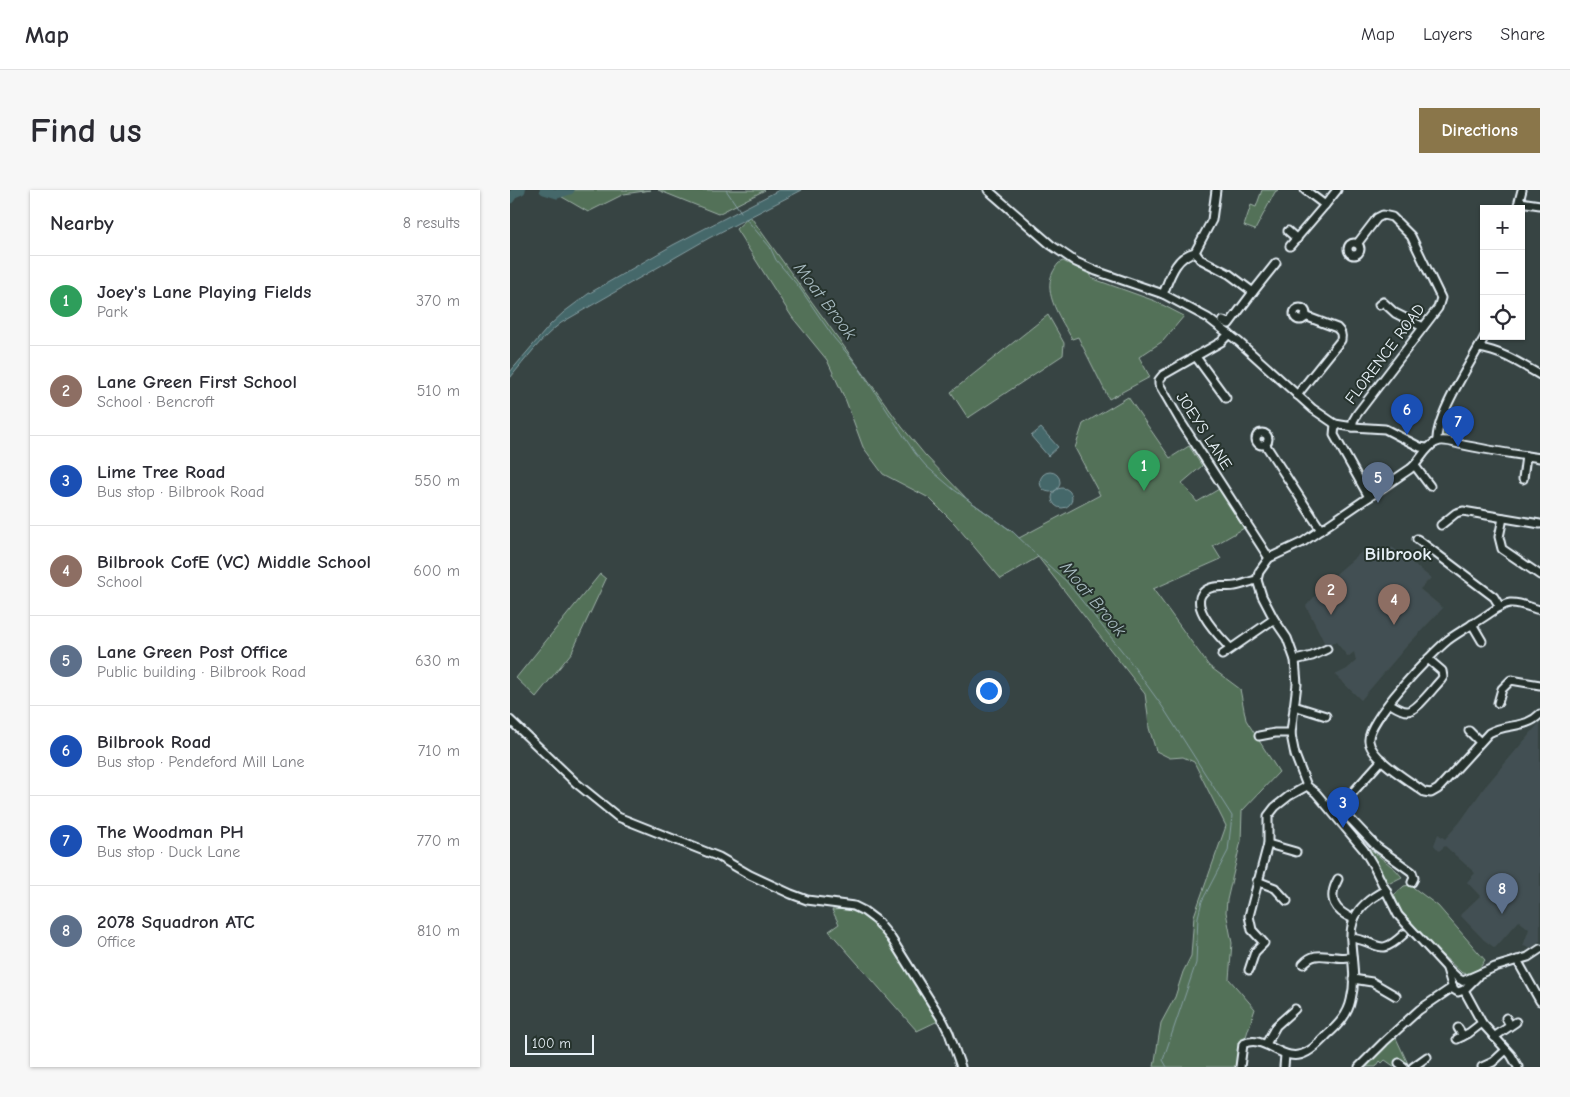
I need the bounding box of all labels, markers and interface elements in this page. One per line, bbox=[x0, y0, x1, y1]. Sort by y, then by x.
text: Map bbox=[25, 21, 69, 49]
text: Map bbox=[1361, 24, 1395, 45]
text: Layers bbox=[1423, 24, 1472, 45]
text: Share bbox=[1500, 24, 1545, 45]
button: Directions bbox=[1419, 108, 1540, 153]
text: Find us bbox=[30, 110, 142, 151]
map controls bbox=[1480, 205, 1525, 340]
button: + bbox=[1480, 205, 1525, 250]
text: Nearby bbox=[50, 211, 114, 235]
text: 8 results bbox=[403, 214, 460, 232]
button: − bbox=[1480, 250, 1525, 295]
water label: Moat Brook bbox=[789, 257, 861, 344]
text: Joey's Lane Playing Fields bbox=[97, 281, 311, 303]
text: 1 bbox=[63, 292, 69, 310]
text: 370 m bbox=[416, 292, 460, 310]
button: locate bbox=[1480, 295, 1525, 340]
street label: FLORENCE ROAD bbox=[1341, 300, 1429, 408]
text: Park bbox=[97, 303, 128, 321]
text: Lane Green First School bbox=[97, 371, 297, 393]
text: 2 bbox=[62, 382, 70, 400]
text: 510 m bbox=[417, 382, 460, 400]
street label: JOEYS LANE bbox=[1172, 389, 1236, 473]
text: School · Bencroft bbox=[97, 393, 214, 411]
pin: 6 bbox=[1391, 394, 1423, 435]
pin: 7 bbox=[1442, 406, 1474, 447]
pin: 1 bbox=[1128, 450, 1160, 491]
text: Lime Tree Road bbox=[97, 461, 226, 483]
pin: 5 bbox=[1362, 462, 1394, 503]
text: 3 bbox=[62, 472, 70, 490]
text: 550 m bbox=[414, 472, 460, 490]
text: Bus stop · Bilbrook Road bbox=[97, 483, 265, 501]
district label: Bilbrook bbox=[1365, 543, 1432, 565]
text: Bilbrook CofE (VC) Middle School bbox=[97, 551, 371, 573]
water label: Moat Brook bbox=[1055, 557, 1131, 641]
text: 4 bbox=[62, 562, 70, 580]
text: 600 m bbox=[413, 562, 460, 580]
text: School bbox=[97, 573, 143, 591]
pin: 2 bbox=[1315, 574, 1347, 615]
pin: 4 bbox=[1378, 584, 1410, 625]
text: Lane Green Post Office bbox=[97, 641, 288, 663]
text: 5 bbox=[62, 652, 70, 670]
text: 630 m bbox=[415, 652, 460, 670]
text: Public building · Bilbrook Road bbox=[97, 663, 306, 681]
your location bbox=[976, 678, 1002, 704]
text: Bilbrook Road bbox=[97, 731, 211, 753]
text: 6 bbox=[62, 742, 70, 760]
text: 710 m bbox=[418, 742, 460, 760]
text: Bus stop · Pendeford Mill Lane bbox=[97, 753, 305, 771]
pin: 3 bbox=[1327, 787, 1359, 828]
text: The Woodman PH bbox=[97, 821, 244, 843]
text: 7 bbox=[62, 832, 70, 850]
text: 770 m bbox=[417, 832, 460, 850]
text: Bus stop · Duck Lane bbox=[97, 843, 240, 861]
pin: 8 bbox=[1486, 873, 1518, 914]
text: 2078 Squadron ATC bbox=[97, 911, 255, 933]
text: 8 bbox=[62, 922, 70, 940]
text: 810 m bbox=[417, 922, 460, 940]
text: Office bbox=[97, 933, 136, 951]
scale bar bbox=[525, 1032, 594, 1055]
text: 100 m bbox=[532, 1035, 571, 1052]

